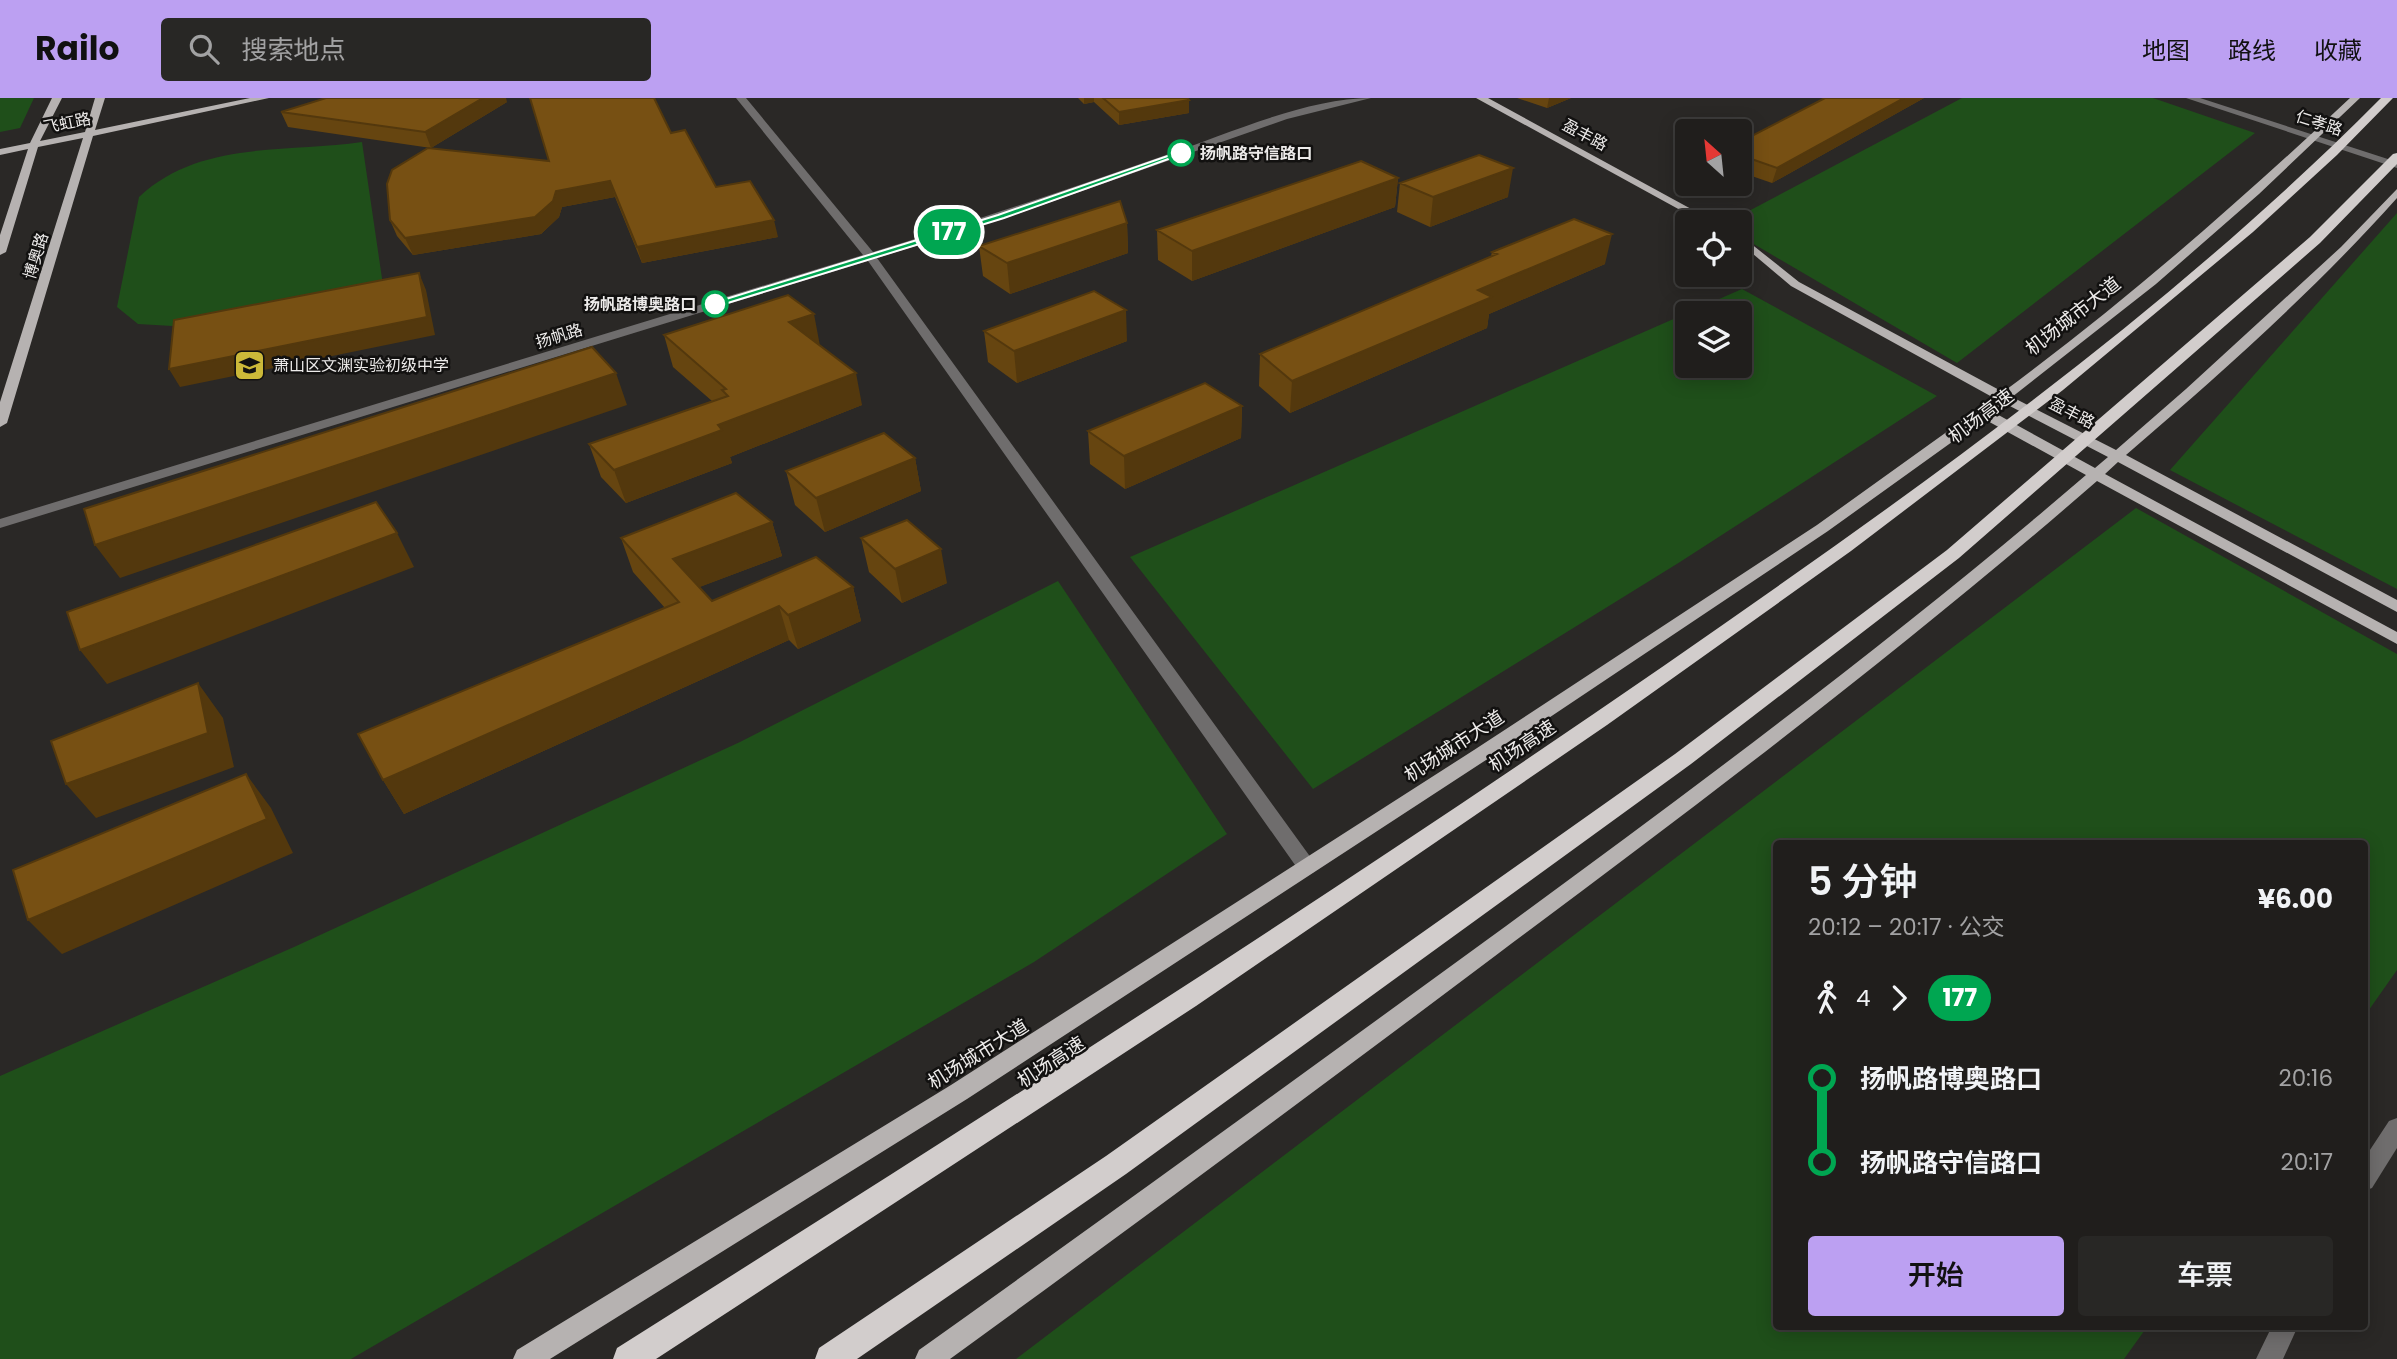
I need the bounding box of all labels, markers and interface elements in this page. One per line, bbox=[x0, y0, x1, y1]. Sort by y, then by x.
search box bbox=[161, 18, 651, 81]
text: Railo bbox=[35, 25, 119, 72]
icon: search bbox=[185, 30, 223, 68]
text: 搜索地点 bbox=[241, 32, 345, 68]
text: 地图 bbox=[2142, 34, 2190, 67]
text: 路线 bbox=[2228, 34, 2276, 67]
text: 收藏 bbox=[2314, 34, 2362, 67]
street label: 仁孝路 bbox=[2293, 105, 2345, 141]
street label: 飞虹路 bbox=[41, 107, 93, 139]
street label: 盈丰路 bbox=[1558, 114, 1612, 156]
north arrow bbox=[1675, 119, 1752, 196]
map controls bbox=[1675, 119, 1752, 378]
marker: 扬帆路守信路口 bbox=[1168, 140, 1194, 166]
place label: 扬帆路守信路口 bbox=[1200, 142, 1312, 165]
line badge: 177 bbox=[909, 209, 989, 255]
button: locate bbox=[1675, 210, 1752, 287]
text: 177 bbox=[932, 215, 966, 248]
street label: 博奥路 bbox=[18, 230, 54, 282]
street label: 机场城市大道 bbox=[2020, 270, 2126, 362]
marker: 扬帆路博奥路口 bbox=[702, 291, 728, 317]
place label: 扬帆路博奥路口 bbox=[584, 293, 696, 316]
button: layers bbox=[1675, 301, 1752, 378]
street label: 扬帆路 bbox=[533, 318, 585, 354]
school or university icon: 萧山区文渊实验初级中学 bbox=[233, 348, 267, 382]
place label: 萧山区文渊实验初级中学 bbox=[273, 354, 449, 377]
street label: 机场高速 bbox=[1943, 382, 2019, 450]
street label: 盈丰路 bbox=[2045, 392, 2099, 434]
street label: 机场城市大道 bbox=[1399, 704, 1509, 788]
street label: 机场高速 bbox=[1483, 714, 1561, 778]
text: 5 分钟 bbox=[1808, 855, 1918, 908]
text: ¥6.00 bbox=[2258, 881, 2333, 917]
text: 20:12 – 20:17 · 公交 bbox=[1808, 911, 2005, 943]
icon: walk bbox=[1808, 979, 1846, 1017]
icon: forward bbox=[1880, 979, 1918, 1017]
text: 177 bbox=[1942, 981, 1977, 1014]
text: 4 bbox=[1856, 982, 1870, 1014]
street label: 机场城市大道 bbox=[923, 1012, 1033, 1096]
street label: 机场高速 bbox=[1012, 1030, 1090, 1094]
text: 扬帆路博奥路口 bbox=[1860, 1061, 2042, 1097]
text: 20:16 bbox=[2278, 1062, 2333, 1094]
text: 扬帆路守信路口 bbox=[1860, 1145, 2042, 1181]
text: 20:17 bbox=[2281, 1146, 2333, 1178]
button: 开始 bbox=[1808, 1236, 2064, 1316]
button: 车票 bbox=[2078, 1236, 2333, 1316]

